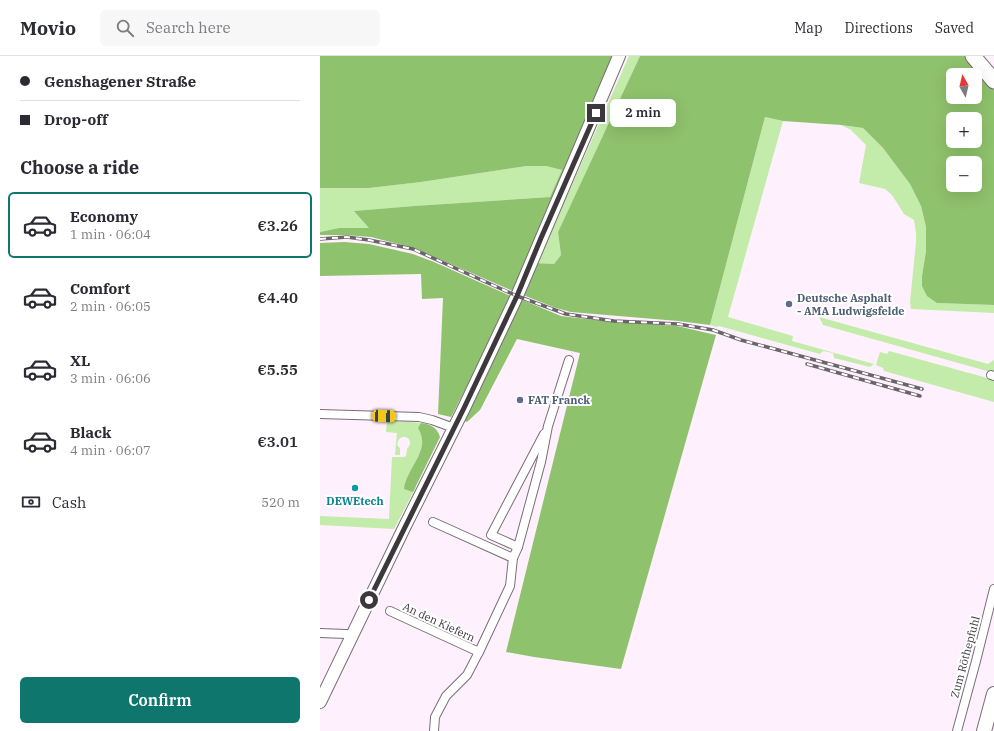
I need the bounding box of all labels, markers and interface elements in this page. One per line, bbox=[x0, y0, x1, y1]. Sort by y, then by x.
search box bbox=[100, 10, 380, 46]
text: Movio bbox=[20, 16, 76, 40]
icon: search bbox=[114, 17, 136, 39]
text: Search here bbox=[146, 18, 230, 37]
text: Map bbox=[794, 19, 823, 37]
text: Directions bbox=[845, 19, 913, 37]
text: Saved bbox=[935, 19, 974, 37]
north arrow bbox=[946, 68, 982, 104]
map controls bbox=[946, 68, 982, 192]
text: Genshagener Straße bbox=[44, 72, 196, 91]
callout: 2 min bbox=[610, 99, 676, 127]
route end bbox=[587, 104, 605, 122]
text: 2 min bbox=[625, 104, 661, 121]
text: Drop-off bbox=[44, 110, 108, 129]
button: + bbox=[946, 112, 982, 148]
text: Choose a ride bbox=[20, 156, 139, 179]
button: − bbox=[946, 156, 982, 192]
icon: car bbox=[22, 207, 58, 243]
text: Economy bbox=[70, 207, 138, 226]
text: €3.26 bbox=[258, 216, 298, 235]
text: 1 min · 06:04 bbox=[70, 226, 151, 243]
icon: car bbox=[22, 279, 58, 315]
text: Comfort bbox=[70, 279, 130, 298]
text: €4.40 bbox=[258, 288, 298, 307]
place label: Deutsche Asphalt - AMA Ludwigsfelde bbox=[797, 291, 905, 318]
text: 2 min · 06:05 bbox=[70, 298, 151, 315]
marker: Deutsche Asphalt - AMA Ludwigsfelde bbox=[784, 299, 794, 309]
icon: car bbox=[22, 351, 58, 387]
text: XL bbox=[70, 351, 90, 370]
text: €5.55 bbox=[258, 360, 298, 379]
text: 3 min · 06:06 bbox=[70, 370, 151, 387]
place label: FAT Franck bbox=[528, 393, 590, 407]
marker: FAT Franck bbox=[515, 395, 525, 405]
car bbox=[372, 410, 396, 422]
icon: car bbox=[22, 423, 58, 459]
text: Black bbox=[70, 423, 111, 442]
text: €3.01 bbox=[258, 432, 298, 451]
text: 4 min · 06:07 bbox=[70, 442, 151, 459]
marker: DEWEtech bbox=[350, 483, 360, 493]
icon: cash bbox=[20, 491, 42, 513]
text: Cash bbox=[52, 493, 86, 512]
text: 520 m bbox=[261, 494, 300, 511]
place label: DEWEtech bbox=[326, 494, 384, 508]
route start bbox=[360, 591, 378, 609]
street label: An den Kiefern bbox=[401, 599, 477, 645]
street label: Zum Röthepfuhl bbox=[947, 614, 983, 700]
button: Confirm bbox=[20, 677, 300, 723]

